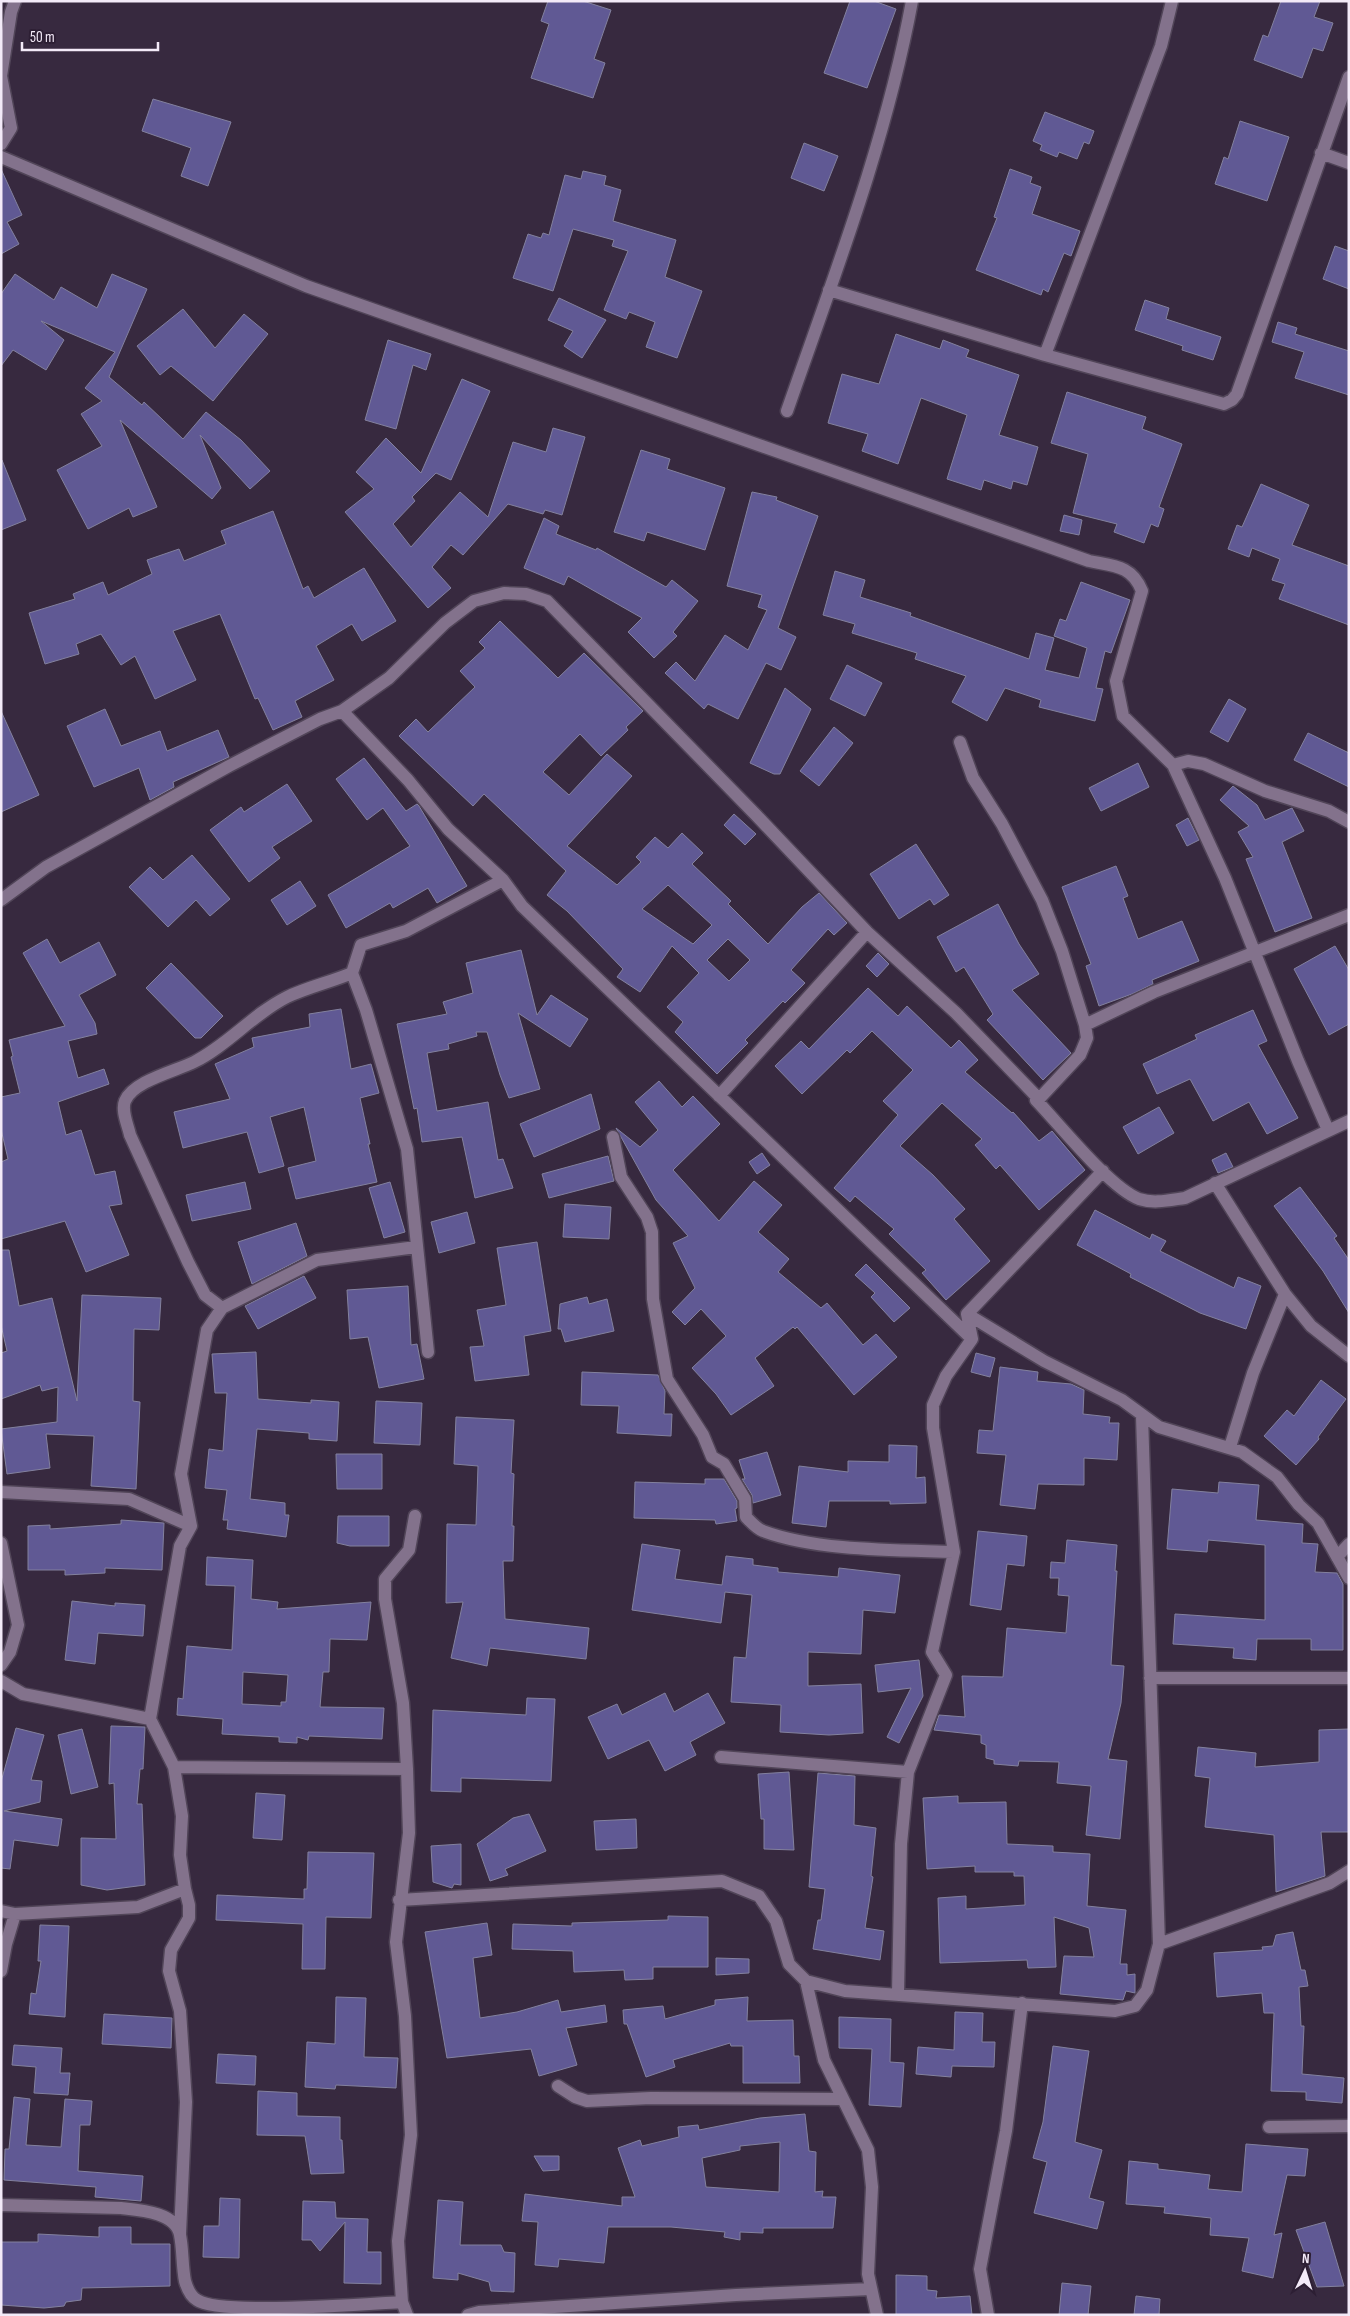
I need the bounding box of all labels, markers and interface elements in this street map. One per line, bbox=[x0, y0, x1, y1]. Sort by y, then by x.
scale bar bbox=[22, 20, 159, 52]
text: 50 m bbox=[30, 28, 55, 47]
north arrow bbox=[1280, 2246, 1330, 2296]
text: N bbox=[1302, 2250, 1310, 2267]

